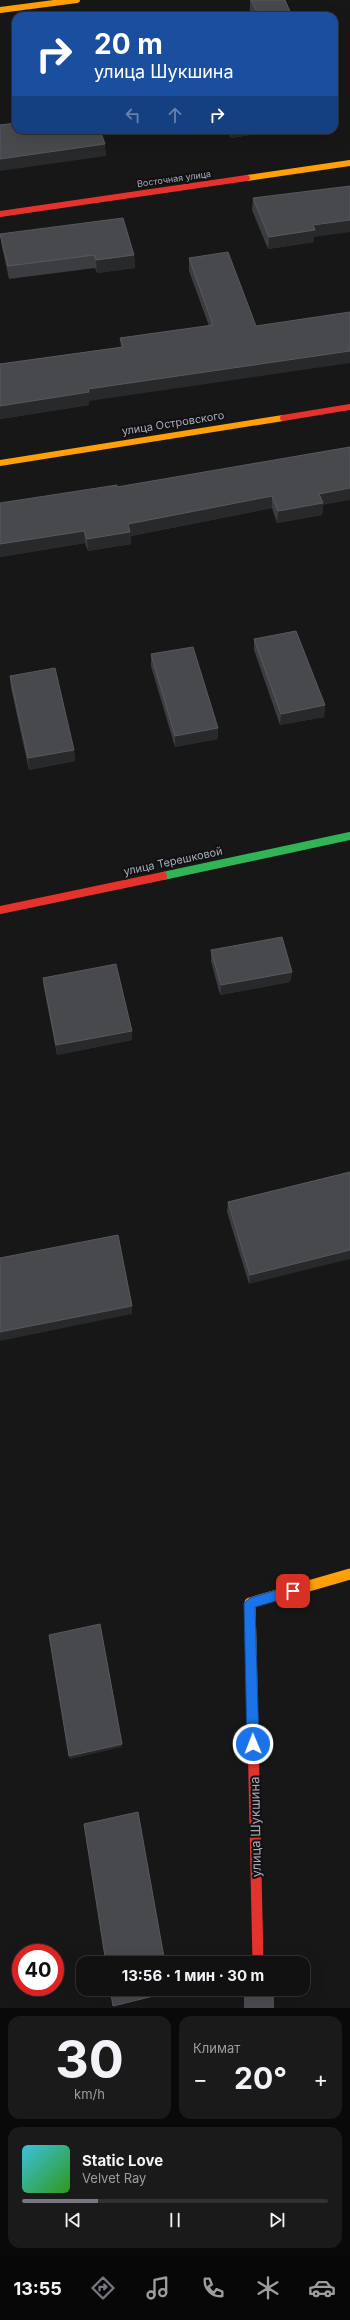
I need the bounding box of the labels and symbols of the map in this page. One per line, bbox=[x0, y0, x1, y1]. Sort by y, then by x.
street label: Восточная улица bbox=[136, 168, 212, 189]
street label: улица Островского bbox=[121, 408, 226, 438]
street label: улица Терешковой bbox=[122, 844, 224, 878]
pin bbox=[276, 1574, 310, 1608]
position arrow bbox=[232, 1723, 274, 1765]
street label: улица Шукшина bbox=[246, 1776, 264, 1878]
speed limit sign: 40 bbox=[12, 1944, 64, 1996]

